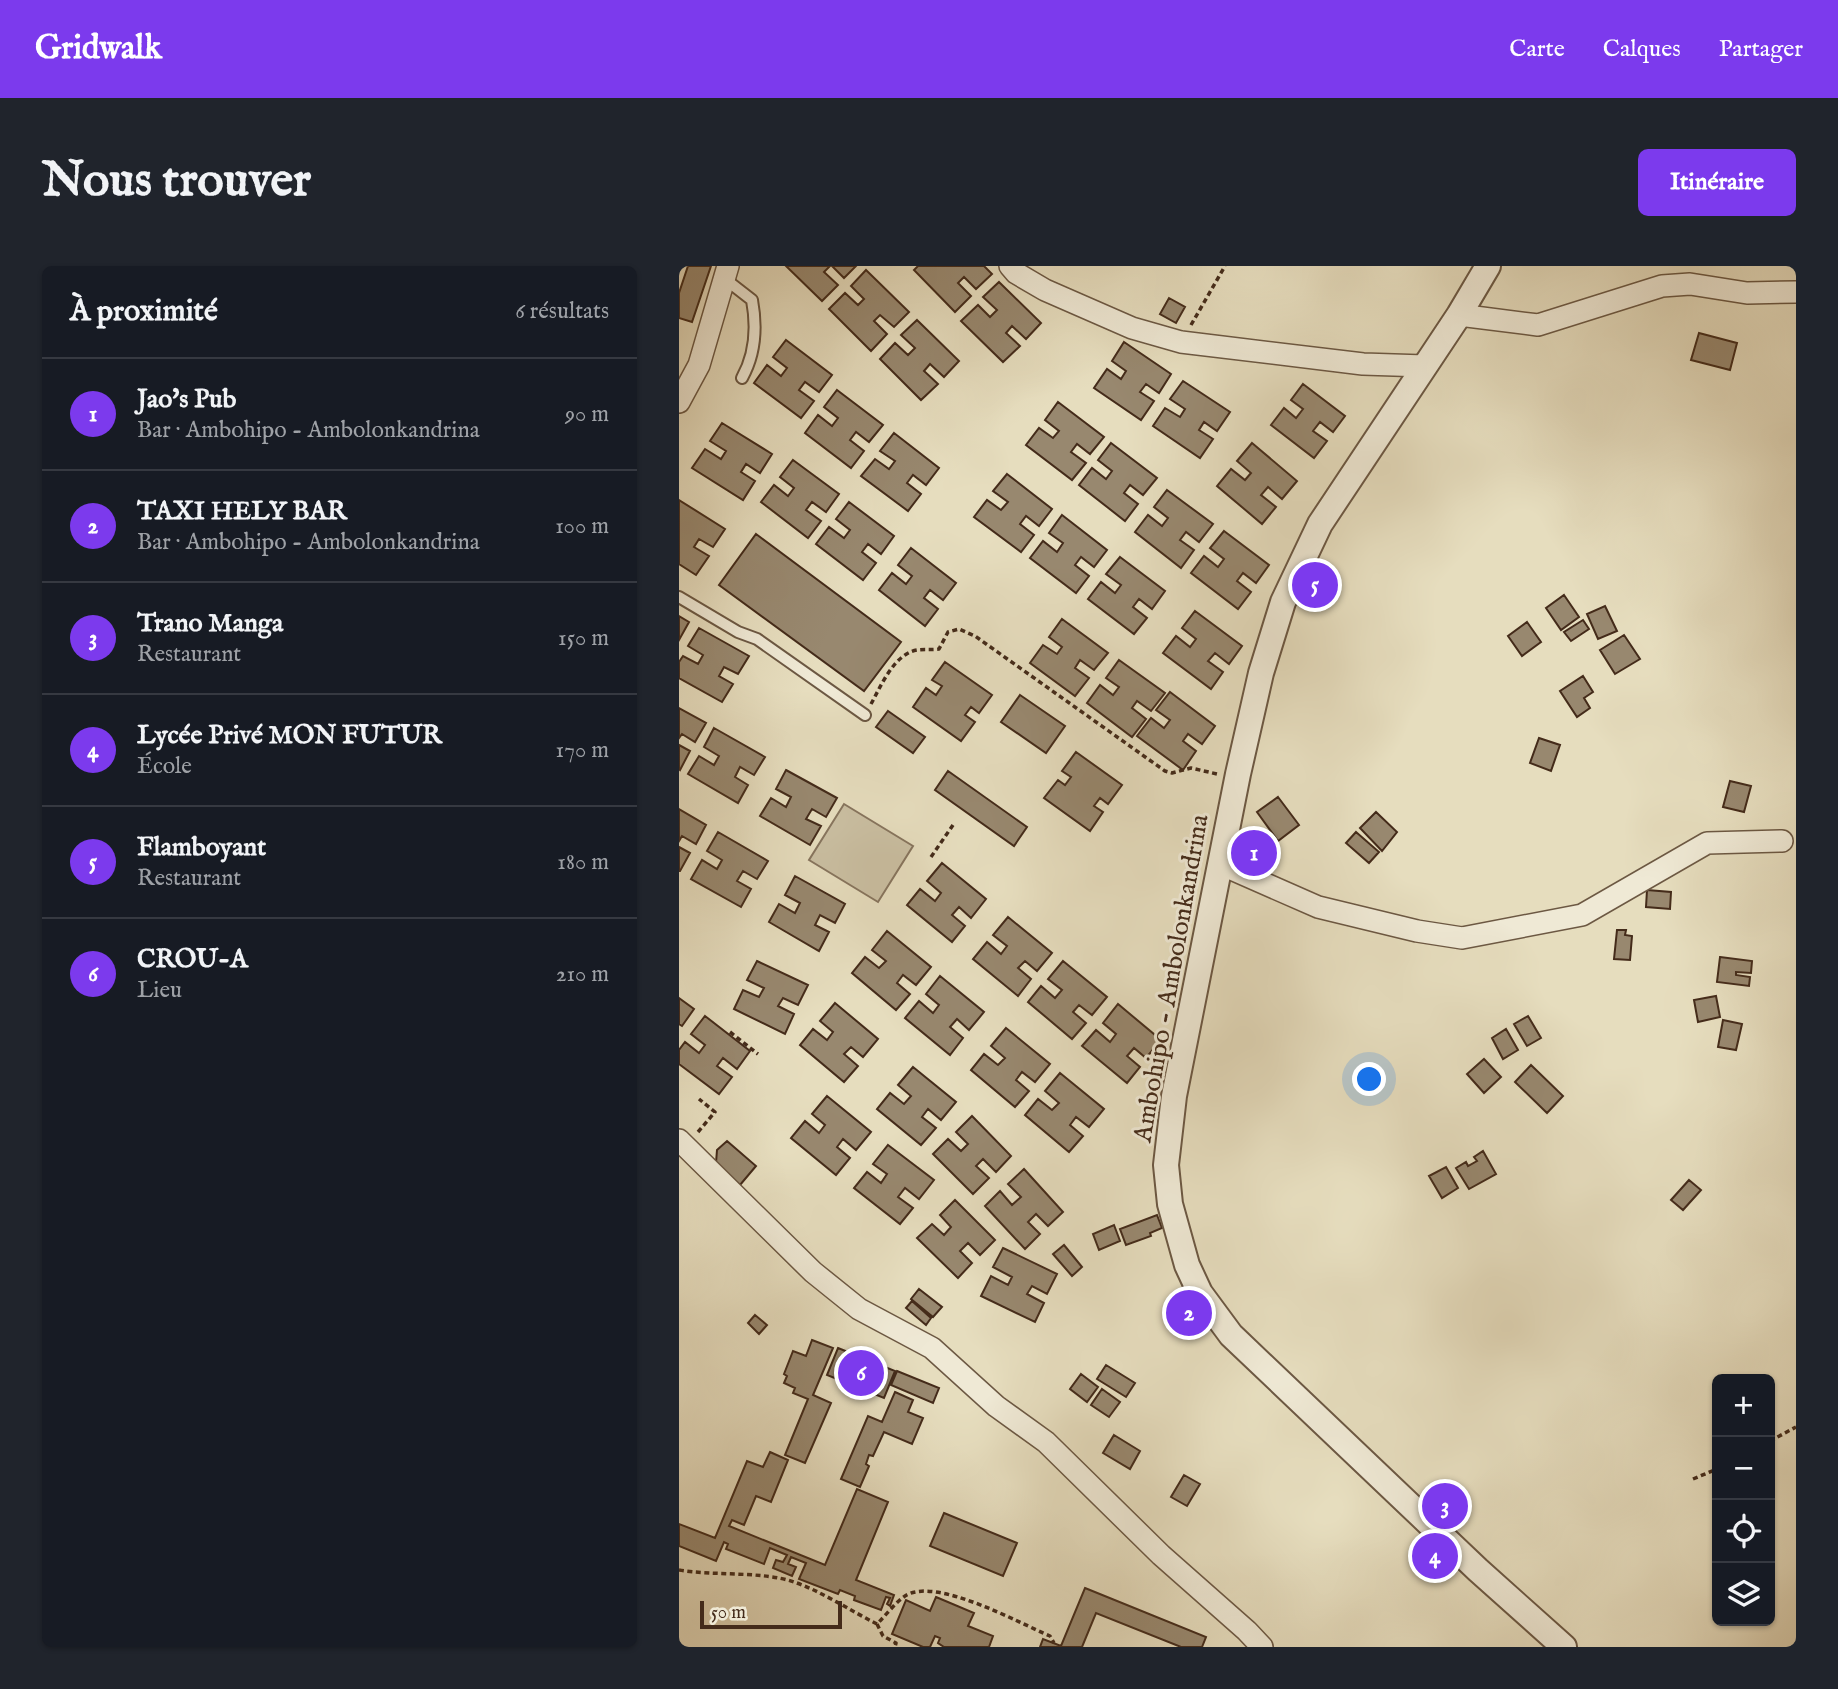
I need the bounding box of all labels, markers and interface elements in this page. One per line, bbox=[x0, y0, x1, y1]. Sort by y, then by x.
text: Gridwalk bbox=[35, 28, 162, 70]
text: Carte bbox=[1509, 34, 1565, 65]
text: Calques bbox=[1603, 34, 1681, 65]
text: Partager bbox=[1719, 34, 1803, 65]
button: Itinéraire bbox=[1638, 149, 1796, 216]
text: Nous trouver bbox=[42, 151, 311, 213]
text: À proximité bbox=[70, 293, 218, 331]
text: 6 résultats bbox=[515, 297, 609, 326]
text: Jao's Pub bbox=[137, 383, 236, 416]
text: 1 bbox=[89, 400, 97, 429]
text: 90 m bbox=[565, 400, 609, 429]
text: Bar · Ambohipo - Ambolonkandrina bbox=[137, 416, 480, 445]
text: TAXI HELY BAR bbox=[137, 495, 347, 528]
text: 2 bbox=[88, 512, 98, 541]
text: 100 m bbox=[555, 512, 609, 541]
text: Bar · Ambohipo - Ambolonkandrina bbox=[137, 528, 480, 557]
pin: 5 bbox=[1292, 559, 1338, 611]
text: Trano Manga bbox=[137, 607, 283, 640]
text: 3 bbox=[89, 624, 97, 653]
text: 150 m bbox=[558, 624, 609, 653]
text: Restaurant bbox=[137, 640, 241, 669]
text: Lycée Privé MON FUTUR bbox=[137, 719, 442, 752]
text: 4 bbox=[87, 736, 99, 765]
text: 170 m bbox=[556, 736, 609, 765]
text: École bbox=[137, 752, 192, 781]
street label: Ambohipo - Ambolonkandrina bbox=[1126, 811, 1217, 1146]
pin: 1 bbox=[1231, 827, 1277, 879]
text: Flamboyant bbox=[137, 831, 266, 864]
text: 5 bbox=[89, 848, 97, 877]
text: 180 m bbox=[557, 848, 609, 877]
text: Restaurant bbox=[137, 864, 241, 893]
text: CROU-A bbox=[137, 943, 248, 976]
text: 6 bbox=[88, 960, 98, 989]
text: 210 m bbox=[556, 960, 609, 989]
text: Lieu bbox=[137, 976, 182, 1005]
your location bbox=[1352, 1062, 1386, 1096]
pin: 2 bbox=[1166, 1287, 1212, 1339]
pin: 6 bbox=[838, 1347, 884, 1399]
map controls bbox=[1712, 1374, 1775, 1626]
button: + bbox=[1712, 1374, 1775, 1437]
button: − bbox=[1712, 1437, 1775, 1500]
pin: 3 bbox=[1422, 1480, 1468, 1532]
button: locate bbox=[1712, 1500, 1775, 1563]
pin: 4 bbox=[1412, 1530, 1458, 1582]
button: layers bbox=[1712, 1563, 1775, 1626]
scale bar bbox=[700, 1598, 842, 1630]
text: 50 m bbox=[711, 1601, 746, 1625]

